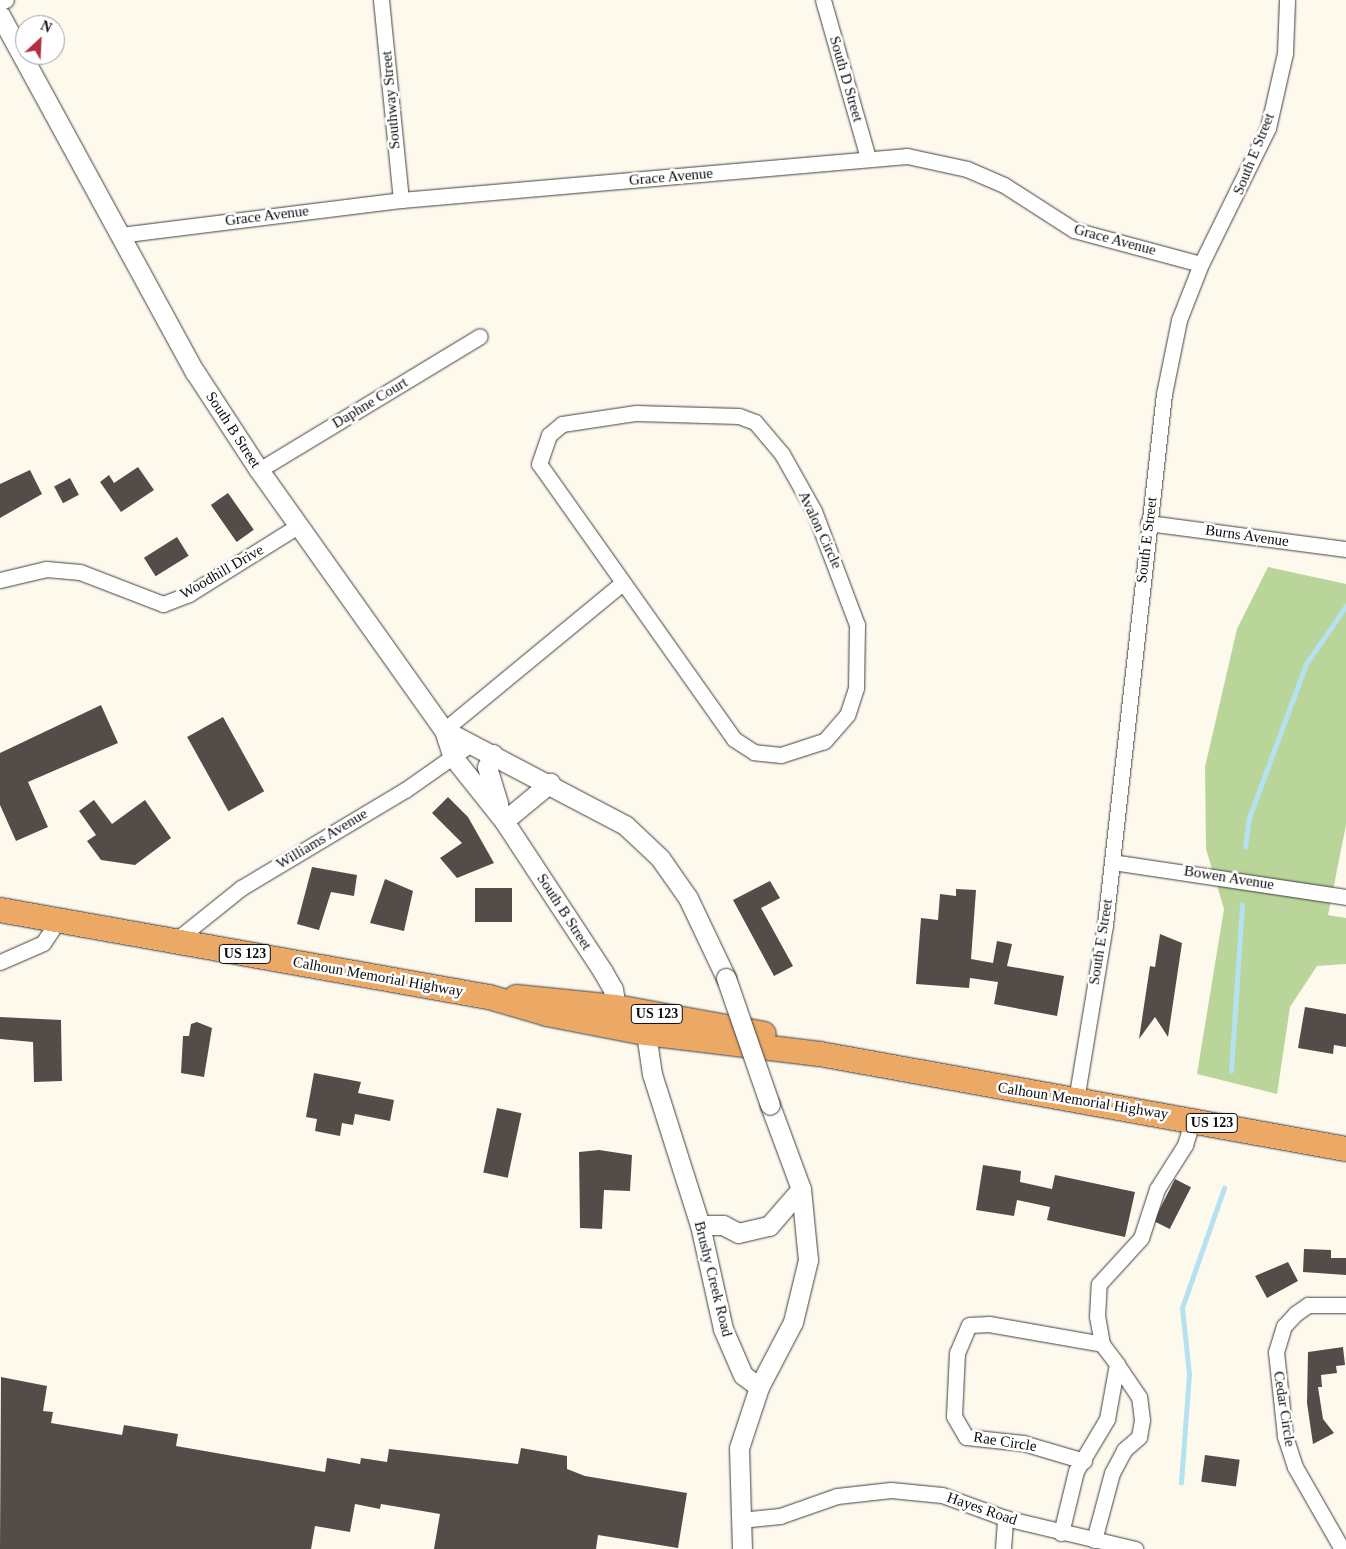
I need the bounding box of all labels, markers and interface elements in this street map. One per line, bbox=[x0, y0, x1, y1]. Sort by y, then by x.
north arrow bbox=[15, 15, 65, 65]
text: N bbox=[38, 18, 54, 36]
street label: South D Street bbox=[825, 34, 867, 124]
street label: Southway Street bbox=[378, 50, 404, 150]
street label: South E Street bbox=[1229, 110, 1279, 198]
street label: Grace Avenue bbox=[628, 164, 714, 190]
street label: Grace Avenue bbox=[224, 202, 310, 230]
street label: Grace Avenue bbox=[1072, 220, 1158, 260]
street label: Daphne Court bbox=[329, 374, 411, 432]
street label: South B Street bbox=[202, 388, 264, 472]
street label: Avalon Circle bbox=[794, 488, 846, 572]
street label: South E Street bbox=[1133, 496, 1161, 584]
street label: Burns Avenue bbox=[1204, 521, 1290, 551]
street label: Woodhill Drive bbox=[177, 541, 267, 603]
street label: Williams Avenue bbox=[273, 805, 371, 873]
street label: Bowen Avenue bbox=[1182, 862, 1276, 894]
street label: South B Street bbox=[533, 870, 595, 954]
street label: South E Street bbox=[1085, 898, 1117, 986]
road number: US 123 bbox=[219, 942, 271, 966]
street label: Calhoun Memorial Highway bbox=[292, 953, 464, 1001]
road number: US 123 bbox=[631, 1002, 683, 1026]
street label: Calhoun Memorial Highway bbox=[996, 1079, 1170, 1123]
road number: US 123 bbox=[1186, 1112, 1238, 1134]
street label: Brushy Creek Road bbox=[690, 1219, 736, 1339]
street label: Cedar Circle bbox=[1269, 1370, 1299, 1448]
street label: Rae Circle bbox=[972, 1428, 1038, 1456]
street label: Hayes Road bbox=[945, 1489, 1019, 1529]

